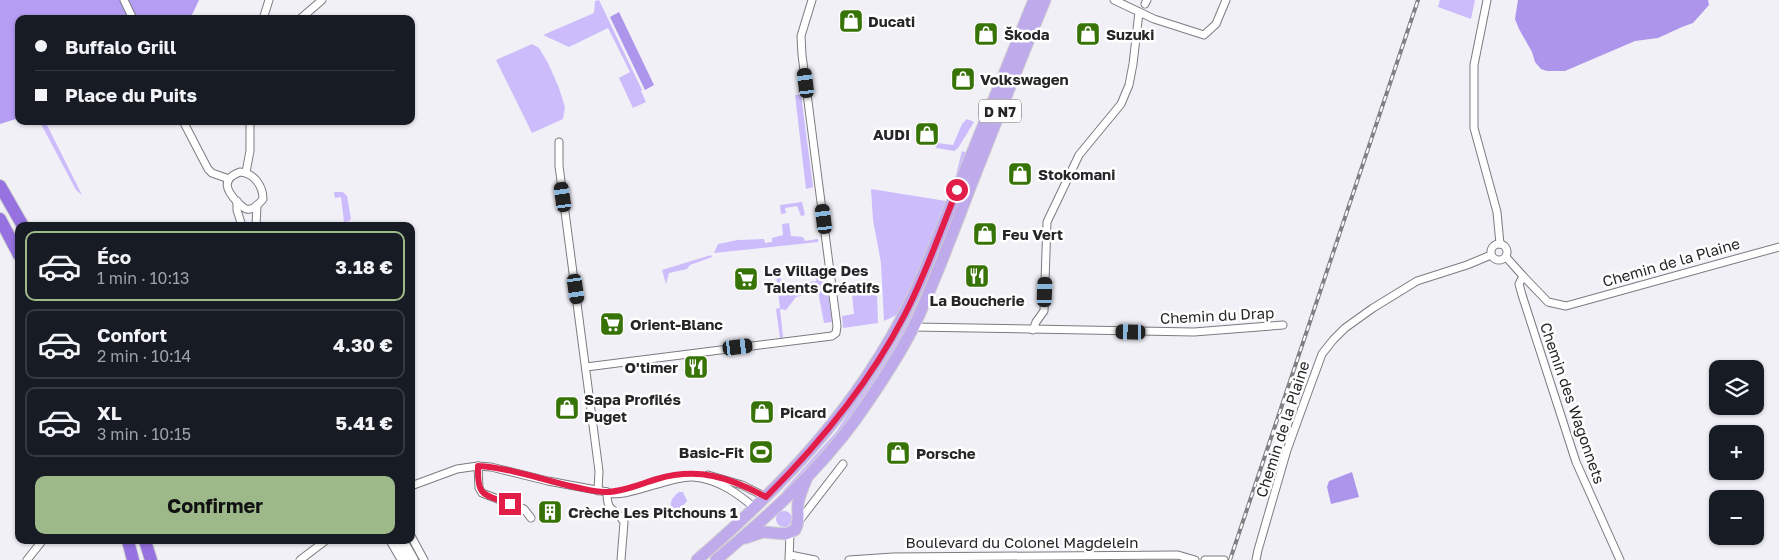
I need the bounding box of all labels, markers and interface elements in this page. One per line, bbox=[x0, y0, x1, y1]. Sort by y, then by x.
shop icon: Ducati bbox=[838, 8, 864, 34]
place label: Ducati bbox=[868, 12, 915, 30]
shop icon: Škoda bbox=[973, 21, 999, 47]
shop icon: Suzuki bbox=[1075, 21, 1101, 47]
place label: Škoda bbox=[1004, 25, 1050, 43]
place label: Suzuki bbox=[1106, 25, 1154, 43]
text: Buffalo Grill bbox=[65, 35, 176, 58]
shop icon: Volkswagen bbox=[950, 66, 976, 92]
car bbox=[796, 67, 815, 99]
place label: Volkswagen bbox=[980, 70, 1069, 88]
text: Place du Puits bbox=[65, 83, 197, 106]
road number: D N7 bbox=[979, 100, 1021, 122]
shop icon: AUDI bbox=[914, 121, 940, 147]
place label: AUDI bbox=[873, 125, 910, 143]
shop icon: Stokomani bbox=[1007, 161, 1033, 187]
place label: Stokomani bbox=[1038, 165, 1115, 183]
route start bbox=[946, 179, 968, 201]
car bbox=[553, 181, 572, 213]
car bbox=[814, 203, 833, 235]
shop icon: Feu Vert bbox=[972, 221, 998, 247]
place label: Feu Vert bbox=[1002, 225, 1063, 243]
street label: Chemin de la Plaine bbox=[1600, 234, 1742, 290]
icon: car bbox=[37, 244, 82, 289]
text: Éco bbox=[97, 245, 131, 268]
text: 3.18 € bbox=[335, 255, 393, 278]
place label: Le Village Des Talents Créatifs bbox=[764, 261, 880, 296]
restaurant icon: La Boucherie bbox=[964, 263, 990, 289]
supermarket icon: Le Village Des Talents Créatifs bbox=[733, 266, 759, 292]
text: 1 min · 10:13 bbox=[97, 268, 189, 288]
car bbox=[566, 273, 585, 305]
car bbox=[1036, 277, 1053, 307]
place label: La Boucherie bbox=[929, 291, 1025, 309]
street label: Chemin du Drap bbox=[1159, 303, 1275, 327]
supermarket icon: Orient-Blanc bbox=[599, 311, 625, 337]
place label: Orient-Blanc bbox=[630, 315, 723, 333]
street label: Chemin des Wagonnets bbox=[1537, 320, 1609, 486]
icon: car bbox=[37, 322, 82, 367]
text: Confort bbox=[97, 323, 167, 346]
car bbox=[1115, 324, 1146, 340]
text: 4.30 € bbox=[333, 333, 393, 356]
car bbox=[722, 338, 753, 356]
text: 2 min · 10:14 bbox=[97, 346, 191, 366]
restaurant icon: O'timer bbox=[683, 354, 709, 380]
place label: O'timer bbox=[625, 358, 678, 376]
street label: Chemin de la Plaine bbox=[1251, 358, 1313, 499]
map controls bbox=[1709, 360, 1764, 545]
button: layers bbox=[1709, 360, 1764, 415]
place label: Sapa Profilés Puget bbox=[584, 390, 681, 425]
shop icon: Sapa Profilés Puget bbox=[554, 395, 580, 421]
shop icon: Picard bbox=[749, 399, 775, 425]
icon: car bbox=[37, 400, 82, 445]
text: XL bbox=[97, 401, 122, 424]
place label: Picard bbox=[780, 403, 826, 421]
text: 5.41 € bbox=[336, 411, 393, 434]
text: 3 min · 10:15 bbox=[97, 424, 191, 444]
button: + bbox=[1709, 425, 1764, 480]
sports icon: Basic-Fit bbox=[748, 439, 774, 465]
shop icon: Porsche bbox=[885, 440, 911, 466]
place label: Basic-Fit bbox=[679, 443, 744, 461]
place label: Porsche bbox=[916, 444, 976, 462]
button: Confirmer bbox=[35, 476, 395, 534]
button: − bbox=[1709, 490, 1764, 545]
route end bbox=[499, 493, 521, 515]
building icon: Crèche Les Pitchouns 1 bbox=[537, 499, 563, 525]
place label: Crèche Les Pitchouns 1 bbox=[568, 503, 738, 521]
street label: Boulevard du Colonel Magdelein bbox=[906, 533, 1138, 551]

